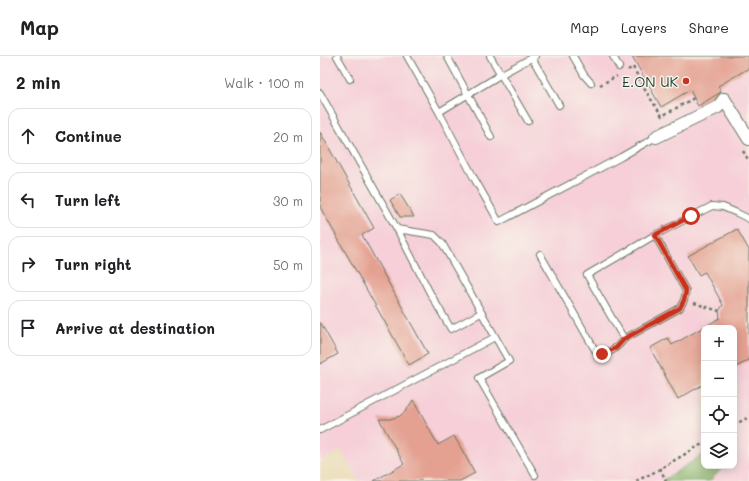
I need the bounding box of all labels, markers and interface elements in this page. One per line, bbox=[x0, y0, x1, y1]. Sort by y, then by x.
text: Map bbox=[20, 15, 59, 40]
text: Map bbox=[570, 18, 599, 37]
text: Layers bbox=[621, 18, 667, 37]
text: Share bbox=[689, 18, 729, 37]
text: 2 min bbox=[16, 71, 61, 93]
place label: E.ON UK bbox=[622, 72, 678, 91]
text: Walk · 100 m bbox=[224, 74, 304, 91]
marker: E.ON UK bbox=[681, 76, 691, 86]
icon: ahead bbox=[17, 125, 39, 147]
text: Continue bbox=[55, 126, 122, 146]
text: 20 m bbox=[273, 128, 303, 145]
icon: left bbox=[17, 189, 39, 211]
text: Turn left bbox=[55, 190, 120, 210]
text: 30 m bbox=[273, 192, 303, 209]
route start bbox=[682, 207, 700, 225]
icon: right bbox=[17, 253, 39, 275]
text: Turn right bbox=[55, 254, 132, 274]
text: 50 m bbox=[273, 256, 303, 273]
icon: arrive bbox=[17, 317, 39, 339]
text: Arrive at destination bbox=[55, 318, 215, 338]
map controls bbox=[701, 325, 737, 469]
button: + bbox=[701, 325, 737, 361]
route end bbox=[593, 345, 611, 363]
button: − bbox=[701, 361, 737, 397]
button: locate bbox=[701, 397, 737, 433]
button: layers bbox=[701, 433, 737, 469]

